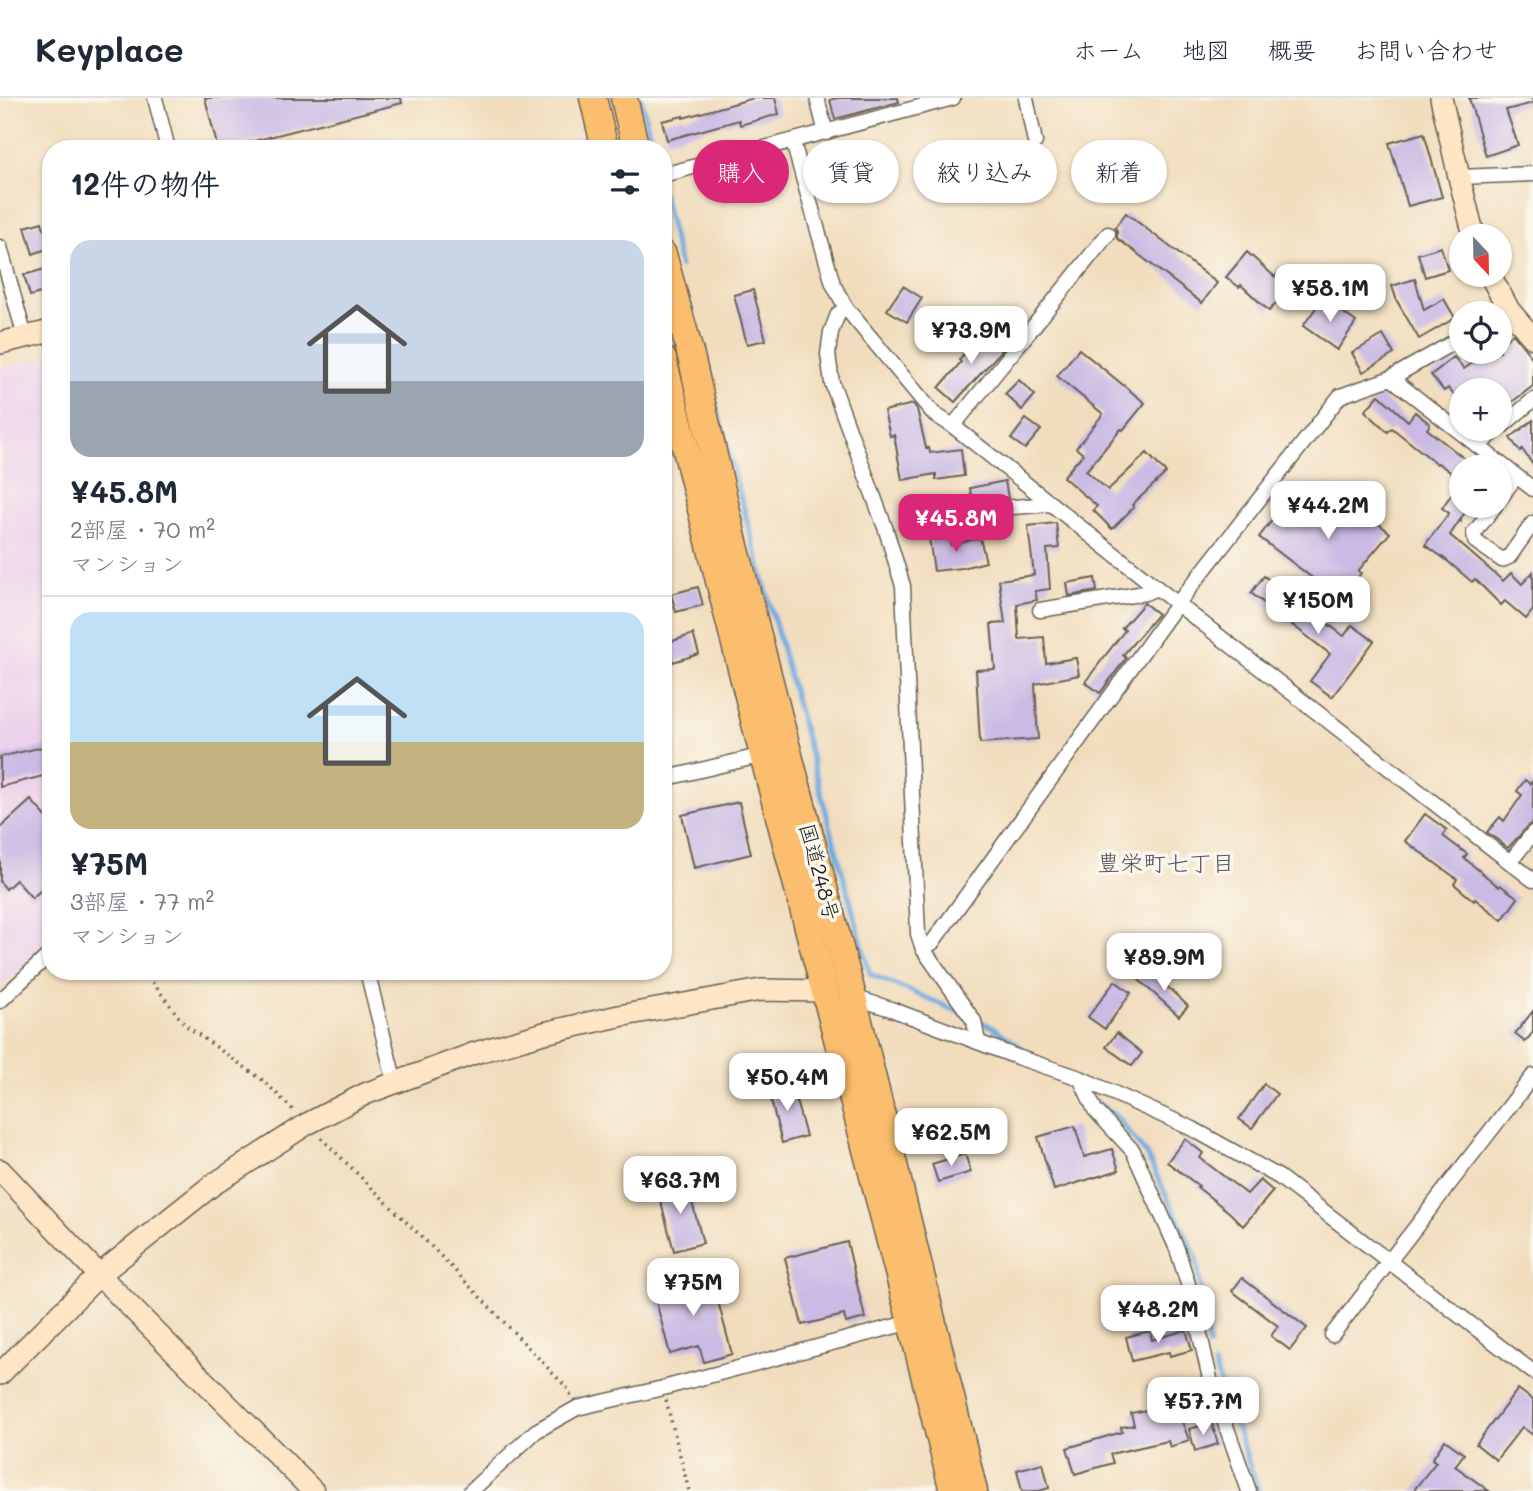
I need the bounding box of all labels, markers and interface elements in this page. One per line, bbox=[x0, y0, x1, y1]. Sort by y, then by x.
text: Keyplace bbox=[35, 27, 184, 70]
text: ホーム bbox=[1073, 34, 1144, 65]
text: 地図 bbox=[1182, 34, 1230, 65]
text: 概要 bbox=[1268, 34, 1316, 65]
text: お問い合わせ bbox=[1354, 34, 1498, 65]
chip: 購入 bbox=[693, 140, 789, 203]
chip: 賃貸 bbox=[803, 140, 899, 203]
chip: 絞り込み bbox=[913, 140, 1057, 203]
chip: 新着 bbox=[1071, 140, 1167, 203]
text: 12件の物件 bbox=[70, 163, 220, 203]
icon: filters bbox=[606, 163, 644, 201]
north arrow bbox=[1449, 224, 1512, 287]
map controls bbox=[1449, 224, 1512, 518]
pin: ¥58.1M bbox=[1273, 264, 1387, 324]
text: ¥58.1M bbox=[1291, 272, 1369, 302]
icon: home bbox=[294, 286, 420, 412]
button: locate bbox=[1449, 301, 1512, 364]
pin: ¥73.9M bbox=[914, 306, 1028, 366]
text: ¥73.9M bbox=[930, 314, 1012, 344]
button: + bbox=[1449, 378, 1512, 441]
button: − bbox=[1449, 455, 1512, 518]
text: ¥45.8M bbox=[70, 471, 178, 511]
pin: ¥44.2M bbox=[1271, 482, 1385, 541]
text: ¥44.2M bbox=[1287, 489, 1369, 519]
pin: ¥45.8M bbox=[899, 494, 1013, 554]
text: ¥45.8M bbox=[914, 502, 998, 532]
text: 2部屋 · 70 m² bbox=[70, 514, 215, 544]
text: マンション bbox=[70, 548, 184, 578]
pin: ¥150M bbox=[1269, 576, 1367, 636]
text: ¥150M bbox=[1282, 584, 1354, 614]
icon: home bbox=[294, 658, 420, 784]
street label: 国道248号 bbox=[795, 820, 846, 923]
text: ¥75M bbox=[70, 843, 148, 883]
district label: 豊栄町七丁目 bbox=[1097, 847, 1235, 877]
text: 3部屋 · 77 m² bbox=[70, 886, 214, 916]
text: マンション bbox=[70, 920, 184, 950]
pin: ¥89.9M bbox=[1107, 934, 1221, 993]
text: ¥89.9M bbox=[1123, 941, 1205, 971]
pin: ¥50.4M bbox=[730, 1054, 844, 1113]
text: ¥50.4M bbox=[745, 1061, 829, 1091]
pin: ¥62.5M bbox=[894, 1108, 1008, 1168]
text: ¥62.5M bbox=[911, 1116, 991, 1146]
pin: ¥63.7M bbox=[623, 1156, 737, 1216]
text: ¥63.7M bbox=[639, 1164, 721, 1194]
pin: ¥75M bbox=[652, 1258, 734, 1318]
text: ¥75M bbox=[663, 1266, 723, 1296]
pin: ¥48.2M bbox=[1101, 1286, 1215, 1345]
text: ¥48.2M bbox=[1117, 1293, 1199, 1323]
pin: ¥57.7M bbox=[1146, 1378, 1260, 1437]
text: ¥57.7M bbox=[1163, 1385, 1243, 1415]

